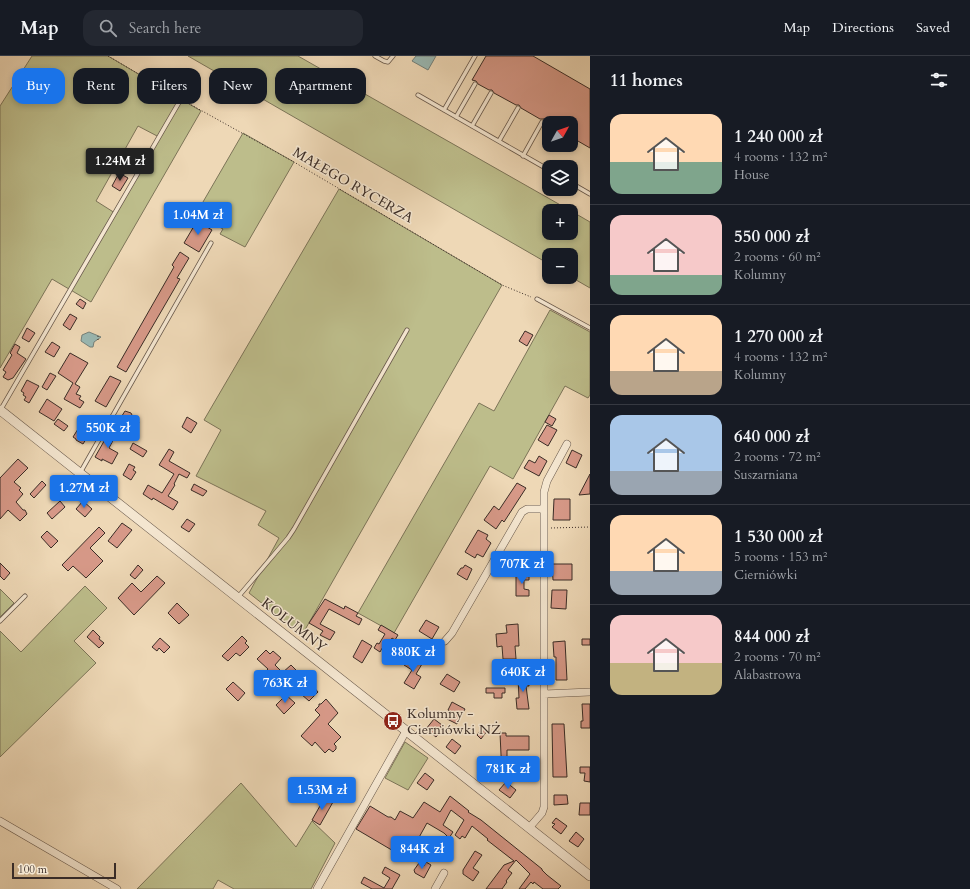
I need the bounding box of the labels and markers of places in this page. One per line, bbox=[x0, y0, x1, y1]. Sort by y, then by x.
pin: 1.24M zł bbox=[79, 148, 161, 182]
pin: 1.04M zł bbox=[157, 202, 239, 236]
pin: 550K zł bbox=[71, 415, 145, 449]
pin: 1.27M zł bbox=[43, 475, 125, 509]
pin: 707K zł bbox=[485, 551, 559, 585]
pin: 880K zł bbox=[376, 639, 450, 673]
pin: 640K zł bbox=[486, 659, 560, 693]
pin: 763K zł bbox=[248, 670, 322, 704]
place label: Kolumny - Cierniówki NŻ bbox=[407, 704, 501, 739]
bus stop icon: Kolumny - Cierniówki NŻ bbox=[382, 710, 404, 732]
pin: 781K zł bbox=[471, 756, 545, 790]
pin: 1.53M zł bbox=[281, 777, 363, 811]
pin: 844K zł bbox=[385, 836, 459, 870]

